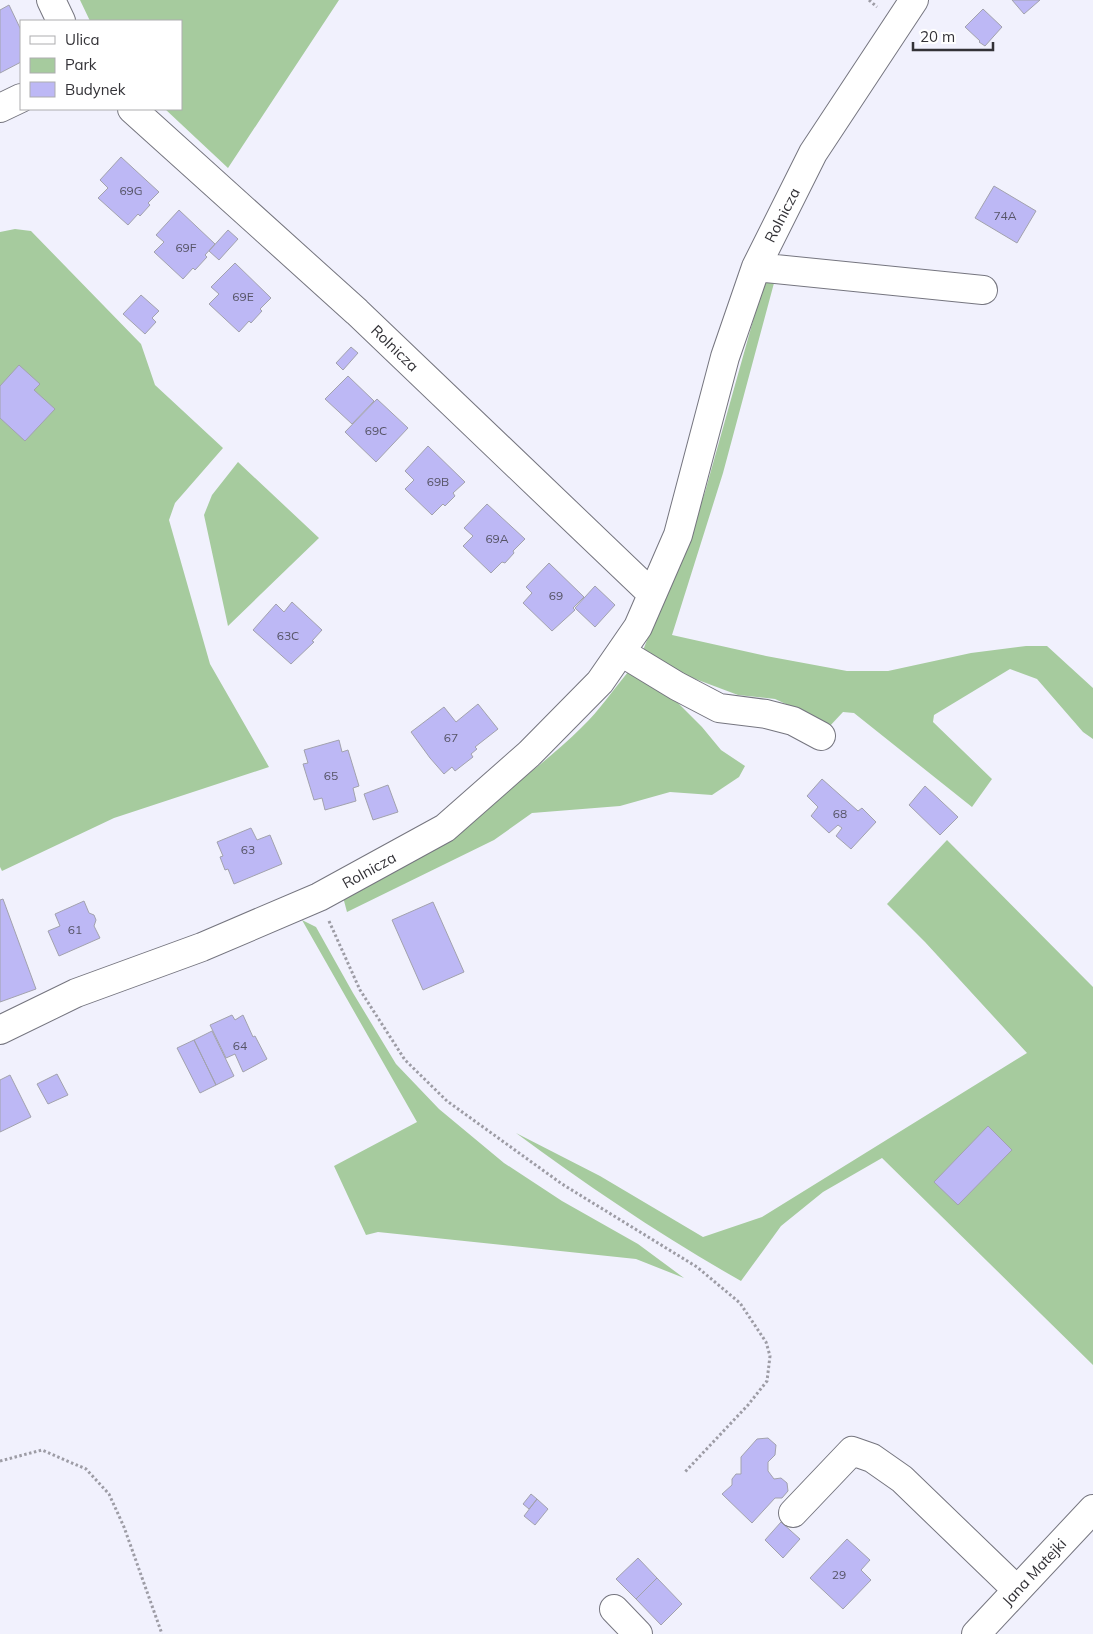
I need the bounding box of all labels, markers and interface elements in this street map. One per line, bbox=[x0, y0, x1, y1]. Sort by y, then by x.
legend bbox=[20, 20, 182, 110]
scale bar bbox=[913, 20, 993, 52]
text: 20 m bbox=[920, 27, 955, 46]
text: Ulica bbox=[65, 30, 99, 49]
text: Park bbox=[65, 55, 97, 74]
text: Budynek bbox=[65, 80, 126, 99]
house number: 69G bbox=[119, 183, 143, 198]
street label: Rolnicza bbox=[760, 184, 804, 246]
house number: 74A bbox=[993, 208, 1017, 223]
house number: 69F bbox=[175, 240, 197, 255]
house number: 69E bbox=[232, 289, 254, 304]
street label: Rolnicza bbox=[367, 321, 423, 375]
house number: 69C bbox=[365, 423, 387, 438]
house number: 69B bbox=[427, 474, 449, 489]
house number: 69A bbox=[485, 531, 509, 546]
house number: 69 bbox=[549, 588, 563, 603]
house number: 63C bbox=[277, 628, 299, 643]
house number: 67 bbox=[444, 730, 458, 745]
house number: 65 bbox=[324, 768, 338, 783]
house number: 68 bbox=[833, 806, 847, 821]
house number: 63 bbox=[241, 842, 255, 857]
street label: Rolnicza bbox=[339, 847, 399, 893]
house number: 61 bbox=[68, 922, 82, 937]
house number: 64 bbox=[233, 1038, 247, 1053]
street label: Jana Matejki bbox=[998, 1534, 1070, 1610]
house number: 29 bbox=[832, 1567, 846, 1582]

